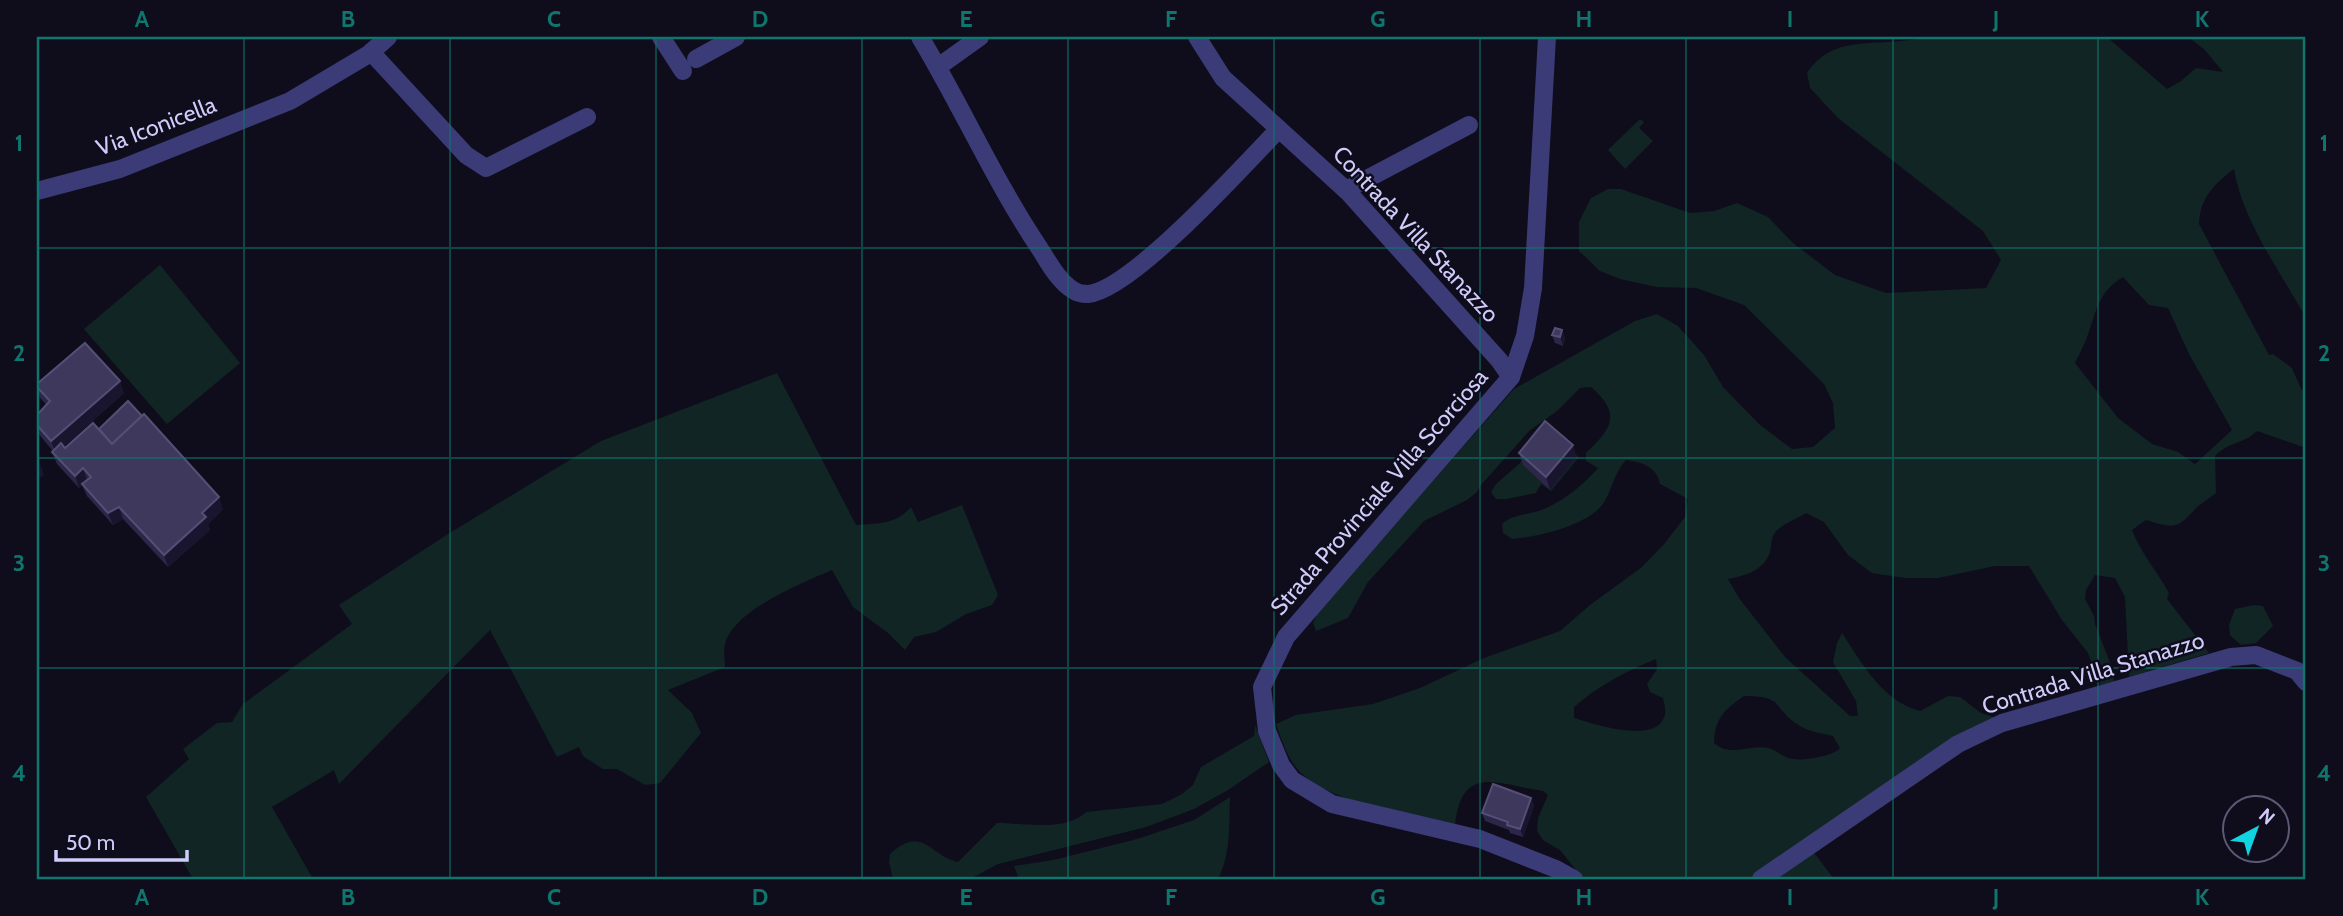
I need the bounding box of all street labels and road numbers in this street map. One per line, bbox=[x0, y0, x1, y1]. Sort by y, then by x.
street label: Via Iconicella bbox=[92, 90, 220, 162]
street label: Contrada Villa Stanazzo bbox=[1327, 140, 1505, 328]
street label: Strada Provinciale Villa Scorciosa bbox=[1264, 363, 1494, 621]
street label: Contrada Villa Stanazzo bbox=[1979, 626, 2207, 720]

